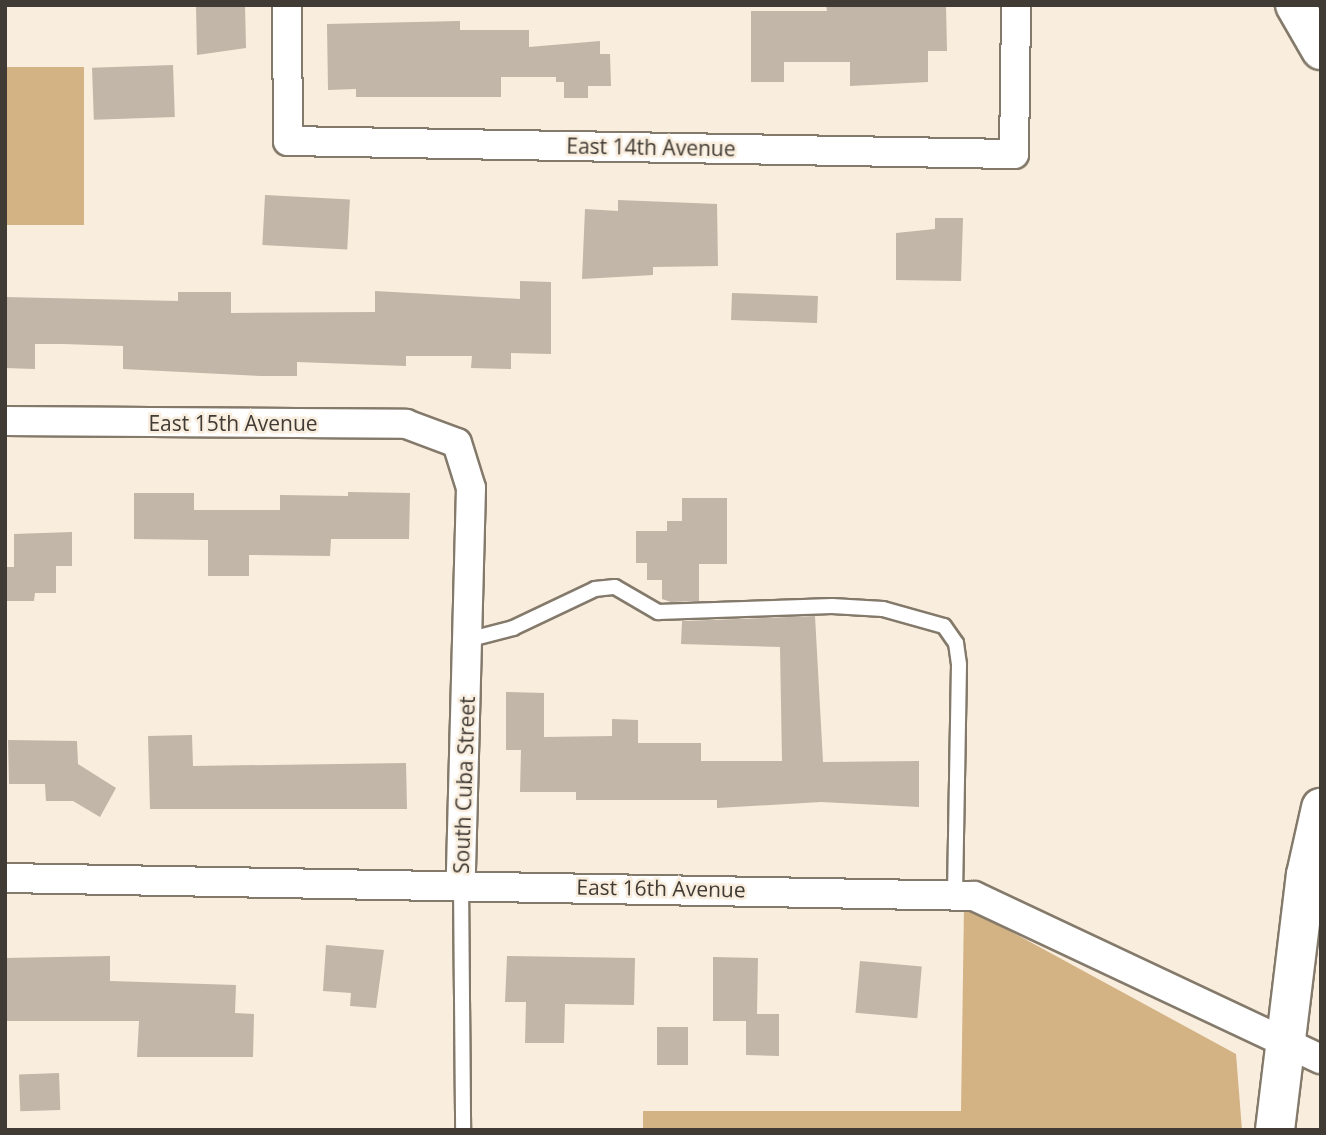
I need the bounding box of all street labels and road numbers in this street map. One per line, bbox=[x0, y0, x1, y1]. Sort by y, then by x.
street label: East 14th Avenue bbox=[566, 133, 736, 161]
street label: East 15th Avenue bbox=[148, 410, 318, 436]
street label: South Cuba Street bbox=[448, 696, 480, 874]
street label: East 16th Avenue bbox=[576, 874, 746, 902]

